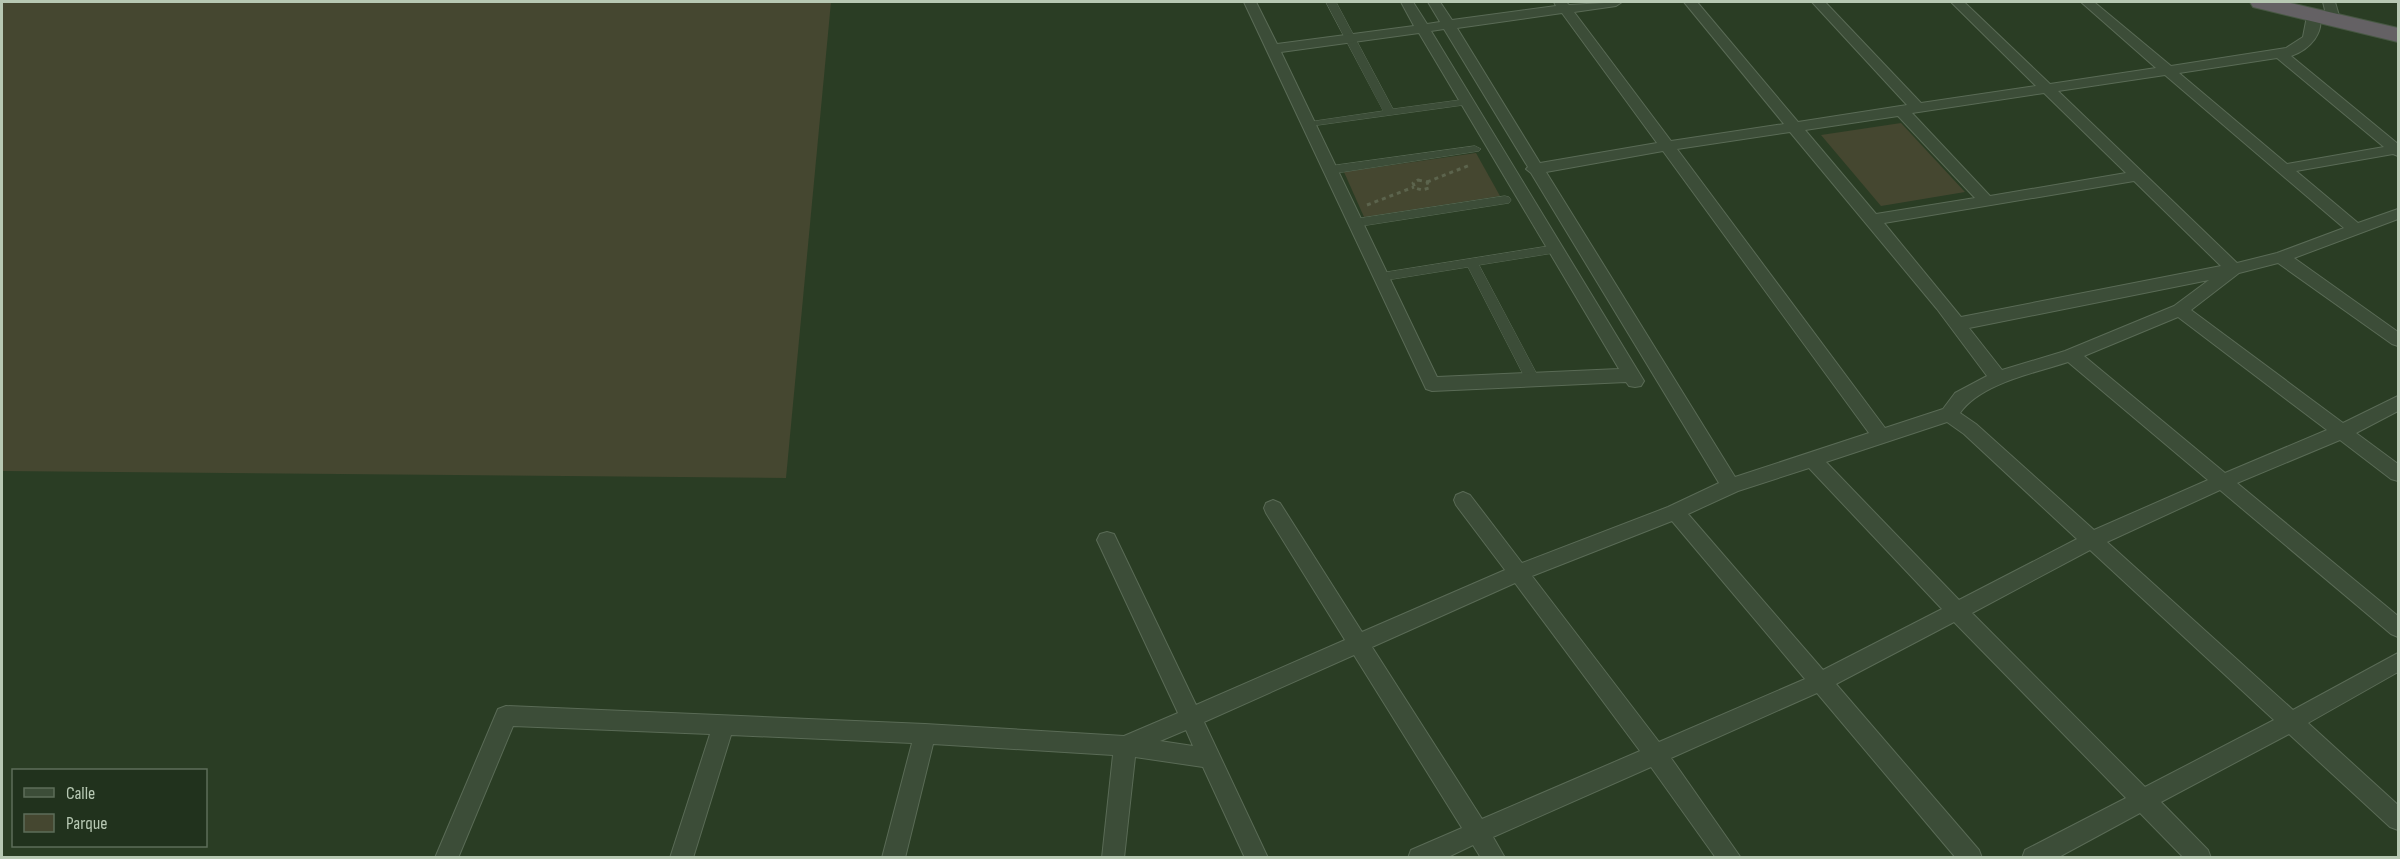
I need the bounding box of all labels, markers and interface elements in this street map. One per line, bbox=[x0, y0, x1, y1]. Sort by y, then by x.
legend bbox=[12, 769, 207, 847]
text: Calle bbox=[66, 783, 95, 804]
text: Parque bbox=[66, 813, 107, 834]

